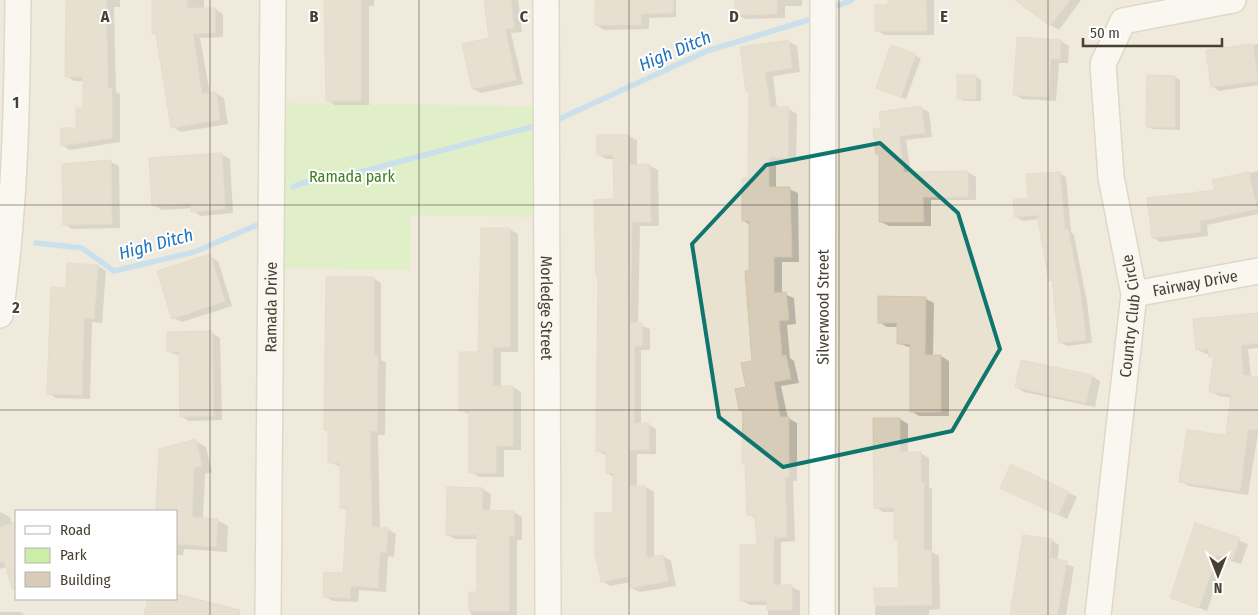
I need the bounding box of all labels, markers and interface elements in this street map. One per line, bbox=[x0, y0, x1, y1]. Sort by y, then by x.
text: A bbox=[100, 7, 110, 26]
text: B bbox=[310, 7, 319, 26]
text: C bbox=[520, 7, 529, 26]
text: D bbox=[729, 7, 739, 26]
text: E bbox=[940, 7, 948, 26]
scale bar bbox=[1083, 15, 1222, 47]
text: 50 m bbox=[1090, 24, 1120, 42]
water label: High Ditch bbox=[636, 26, 714, 76]
text: 1 bbox=[13, 93, 19, 112]
park label: Ramada park bbox=[309, 167, 396, 186]
water label: High Ditch bbox=[116, 224, 196, 264]
street label: Silverwood Street bbox=[813, 248, 833, 365]
street label: Country Club Circle bbox=[1116, 253, 1144, 379]
street label: Morledge Street bbox=[537, 256, 556, 361]
street label: Ramada Drive bbox=[261, 262, 281, 352]
street label: Fairway Drive bbox=[1151, 266, 1239, 300]
text: 2 bbox=[11, 298, 20, 317]
legend bbox=[15, 510, 178, 600]
text: Road bbox=[60, 521, 91, 539]
text: Park bbox=[60, 546, 87, 564]
north arrow bbox=[1193, 550, 1243, 600]
text: Building bbox=[60, 571, 111, 589]
text: N bbox=[1214, 579, 1222, 596]

